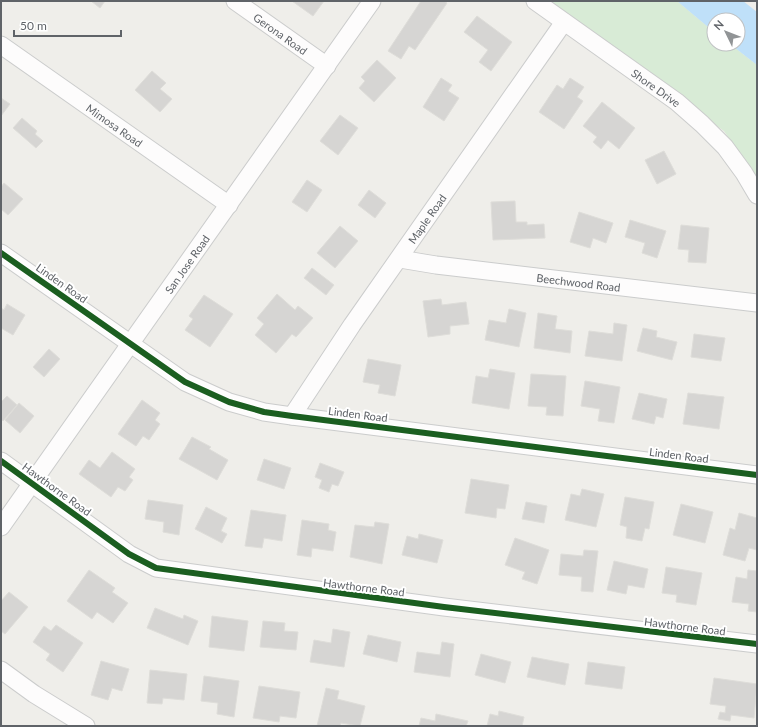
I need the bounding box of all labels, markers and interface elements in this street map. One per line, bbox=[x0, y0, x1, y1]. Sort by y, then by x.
street label: Gerona Road bbox=[251, 10, 310, 57]
scale bar bbox=[14, 12, 121, 38]
north arrow bbox=[706, 12, 746, 52]
text: N bbox=[711, 17, 726, 32]
text: 50 m bbox=[20, 18, 47, 33]
street label: Shore Drive bbox=[629, 66, 684, 109]
street label: Mimosa Road bbox=[84, 101, 145, 149]
street label: Maple Road bbox=[405, 191, 448, 246]
street label: San Jose Road bbox=[162, 232, 212, 296]
street label: Linden Road bbox=[34, 261, 90, 305]
street label: Beechwood Road bbox=[536, 270, 621, 293]
street label: Linden Road bbox=[328, 404, 388, 424]
street label: Linden Road bbox=[649, 445, 709, 465]
street label: Hawthorne Road bbox=[20, 460, 94, 518]
street label: Hawthorne Road bbox=[323, 576, 405, 598]
street label: Hawthorne Road bbox=[644, 615, 726, 637]

